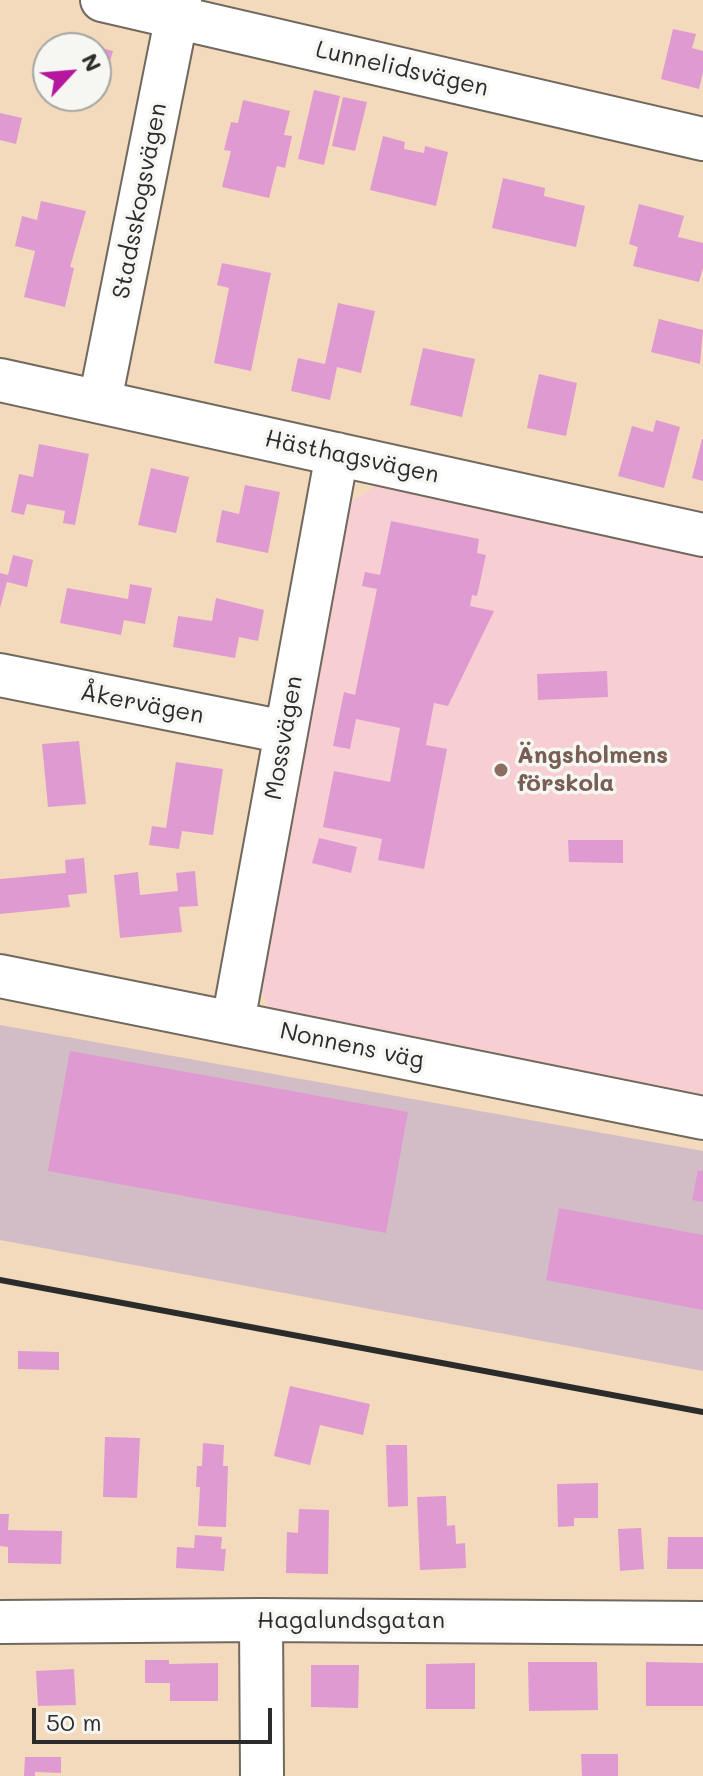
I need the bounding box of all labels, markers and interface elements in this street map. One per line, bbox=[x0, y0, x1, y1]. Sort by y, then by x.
north arrow bbox=[32, 32, 112, 112]
street label: Lunnelidsvägen bbox=[313, 35, 491, 103]
text: N bbox=[76, 48, 109, 76]
street label: Stadsskogsvägen bbox=[107, 101, 173, 301]
street label: Hästhagsvägen bbox=[262, 425, 442, 489]
street label: Mossvägen bbox=[259, 674, 309, 802]
street label: Åkervägen bbox=[78, 678, 206, 730]
place label: Ängsholmens förskola bbox=[517, 742, 668, 798]
marker: Ängsholmens förskola bbox=[492, 761, 510, 779]
street label: Nonnens väg bbox=[277, 1017, 427, 1075]
street label: Hagalundsgatan bbox=[257, 1607, 445, 1635]
scale bar bbox=[36, 1692, 276, 1742]
text: 50 m bbox=[46, 1706, 102, 1737]

